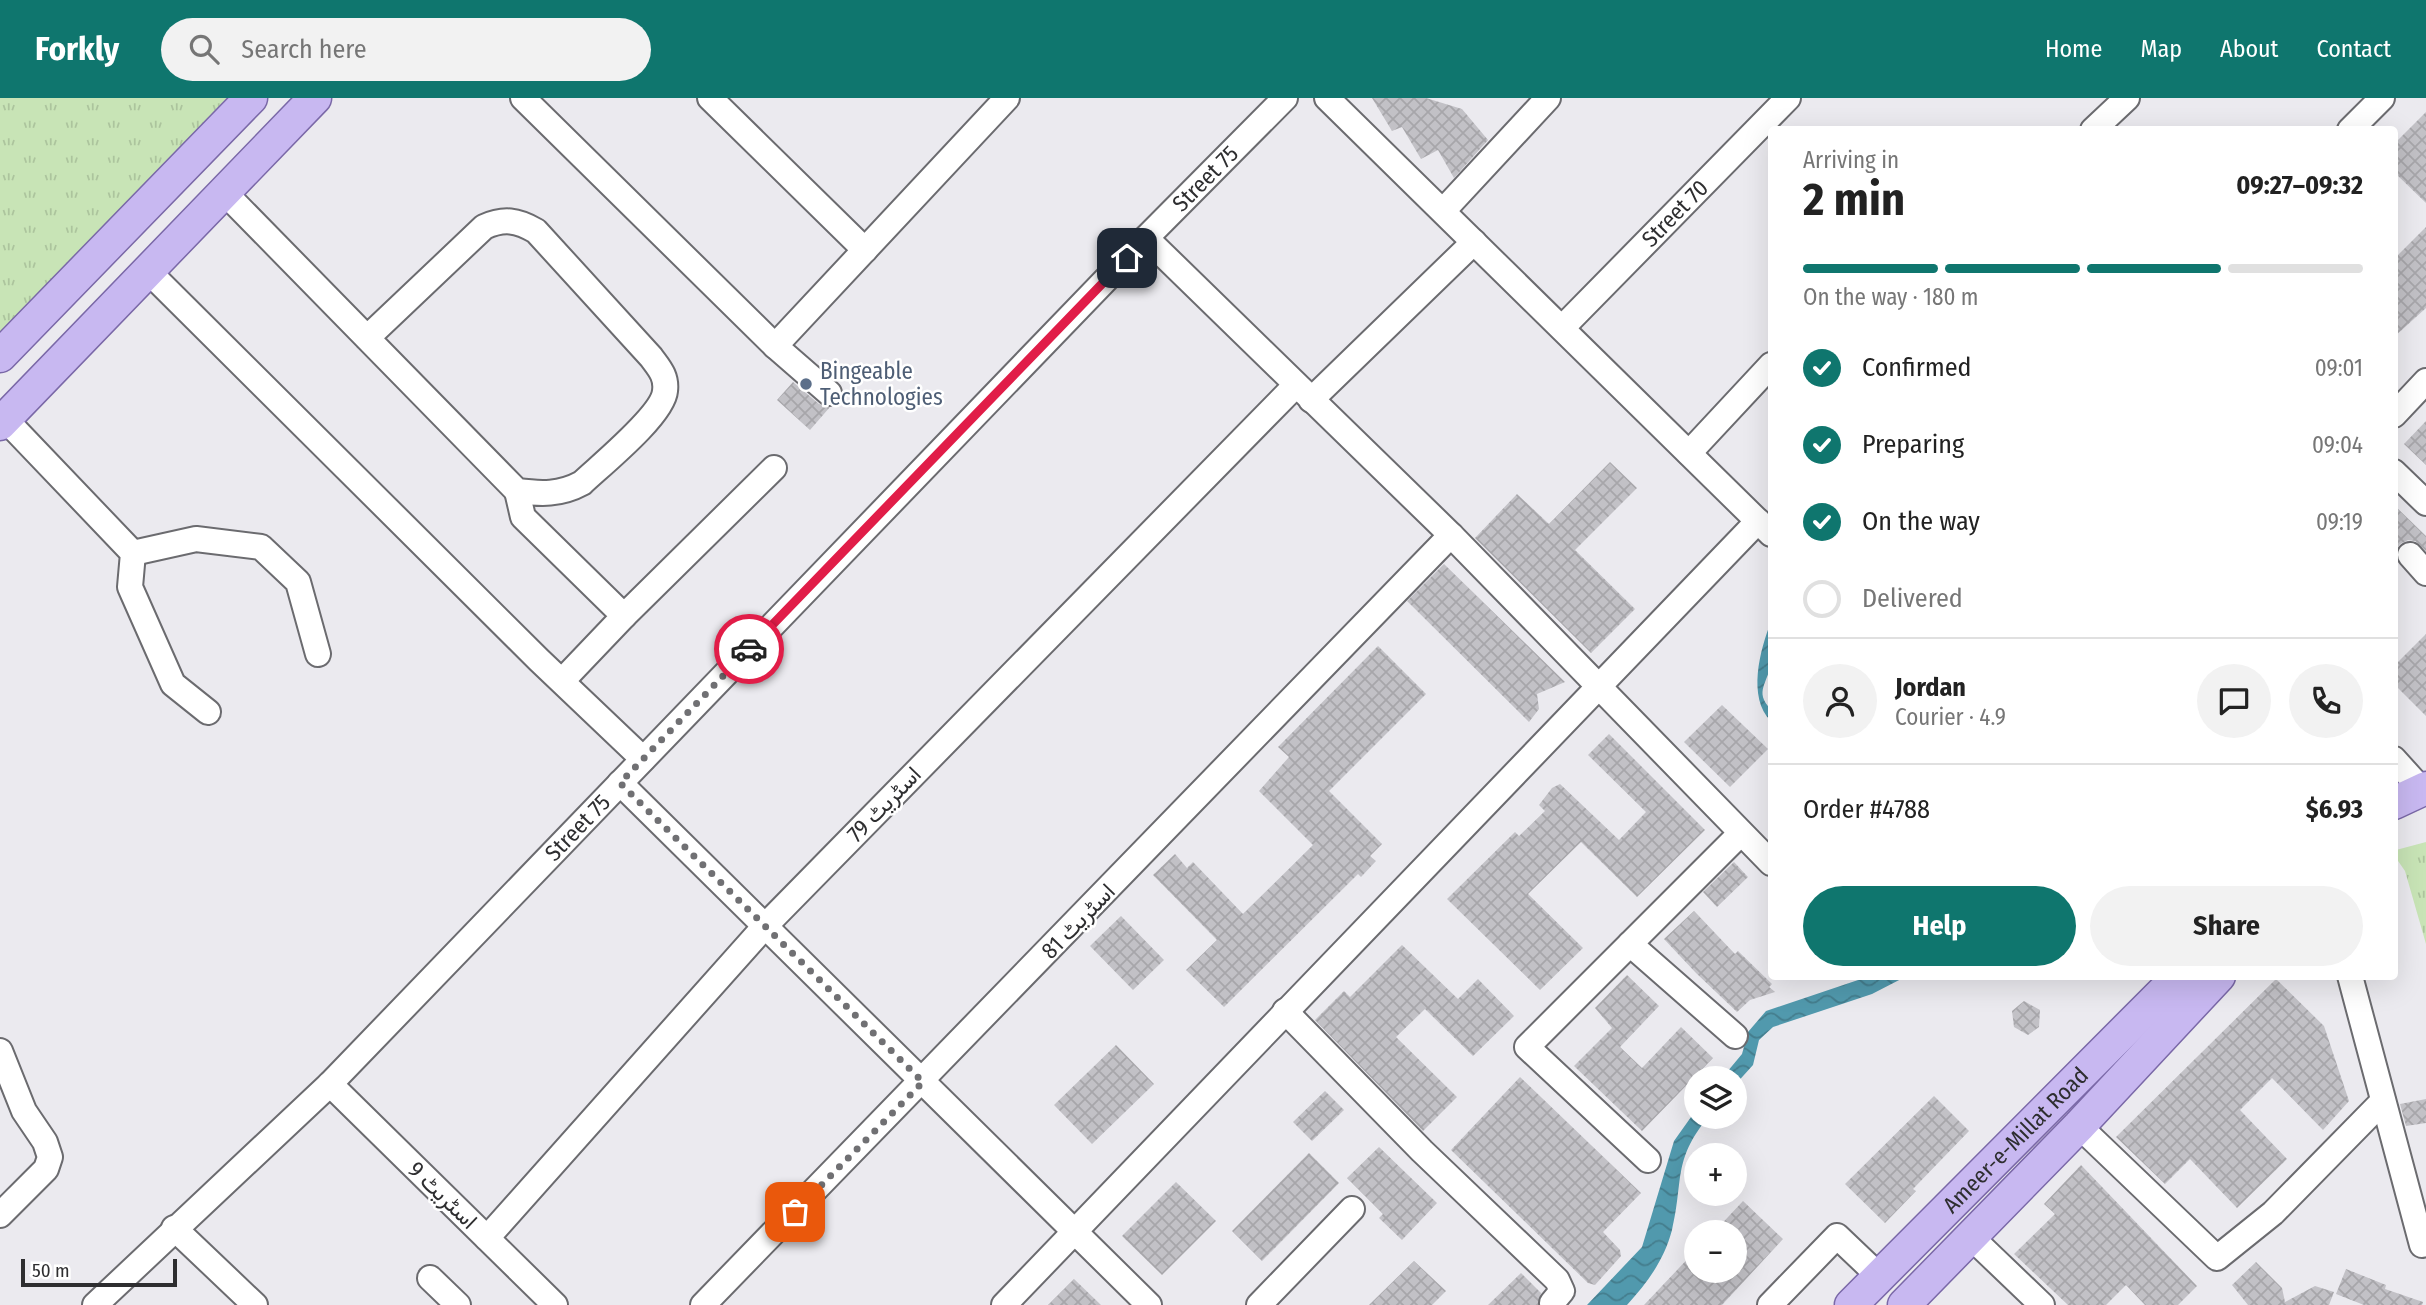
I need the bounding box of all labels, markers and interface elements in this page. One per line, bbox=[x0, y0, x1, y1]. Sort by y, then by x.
search box bbox=[161, 18, 651, 81]
text: Forkly bbox=[35, 29, 119, 69]
icon: search bbox=[185, 30, 223, 68]
text: Search here bbox=[241, 34, 367, 65]
text: Home bbox=[2045, 35, 2102, 63]
text: Map bbox=[2140, 35, 2182, 63]
text: About bbox=[2220, 35, 2278, 63]
text: Contact bbox=[2316, 35, 2391, 63]
street label: Street 75 bbox=[1167, 140, 1244, 217]
text: Arriving in bbox=[1803, 146, 1899, 174]
text: 09:27–09:32 bbox=[2236, 170, 2363, 201]
text: 2 min bbox=[1803, 172, 1905, 227]
street label: Street 70 bbox=[1636, 174, 1714, 253]
pin bbox=[1097, 228, 1157, 288]
icon: home bbox=[1108, 239, 1146, 277]
text: On the way · 180 m bbox=[1803, 283, 1979, 311]
icon: check bbox=[1803, 349, 1841, 387]
text: Confirmed bbox=[1862, 352, 1972, 383]
text: 09:01 bbox=[2315, 354, 2363, 382]
place label: Bingeable Technologies bbox=[820, 357, 943, 411]
marker: Bingeable Technologies bbox=[798, 376, 814, 392]
icon: check bbox=[1803, 426, 1841, 464]
text: Preparing bbox=[1862, 429, 1964, 460]
text: 09:04 bbox=[2312, 431, 2363, 459]
icon: check bbox=[1803, 503, 1841, 541]
text: On the way bbox=[1862, 506, 1980, 537]
text: 09:19 bbox=[2316, 508, 2363, 536]
text: Delivered bbox=[1862, 583, 1963, 614]
courier bbox=[714, 614, 784, 684]
icon: car bbox=[730, 630, 768, 668]
button: person bbox=[1803, 664, 1877, 738]
button: chat bbox=[2197, 664, 2271, 738]
button: phone bbox=[2289, 664, 2363, 738]
text: Jordan bbox=[1895, 672, 1966, 703]
text: Courier · 4.9 bbox=[1895, 703, 2006, 731]
street label: اسٹریٹ 79 bbox=[841, 760, 928, 848]
street label: Street 75 bbox=[539, 788, 616, 867]
text: Order #4788 bbox=[1803, 794, 1930, 825]
text: $6.93 bbox=[2306, 794, 2363, 825]
street label: اسٹریٹ 81 bbox=[1035, 877, 1121, 965]
button: Help bbox=[1803, 886, 2076, 966]
button: Share bbox=[2090, 886, 2363, 966]
street label: Ameer-e-Millat Road bbox=[1937, 1061, 2094, 1219]
map controls bbox=[1684, 1066, 1747, 1283]
button: layers bbox=[1684, 1066, 1747, 1129]
button: + bbox=[1684, 1143, 1747, 1206]
street label: اسٹریٹ 9 bbox=[402, 1155, 483, 1235]
pin bbox=[765, 1182, 825, 1242]
icon: bag bbox=[776, 1193, 814, 1231]
button: − bbox=[1684, 1220, 1747, 1283]
scale bar bbox=[21, 1256, 177, 1288]
text: 50 m bbox=[32, 1259, 70, 1282]

